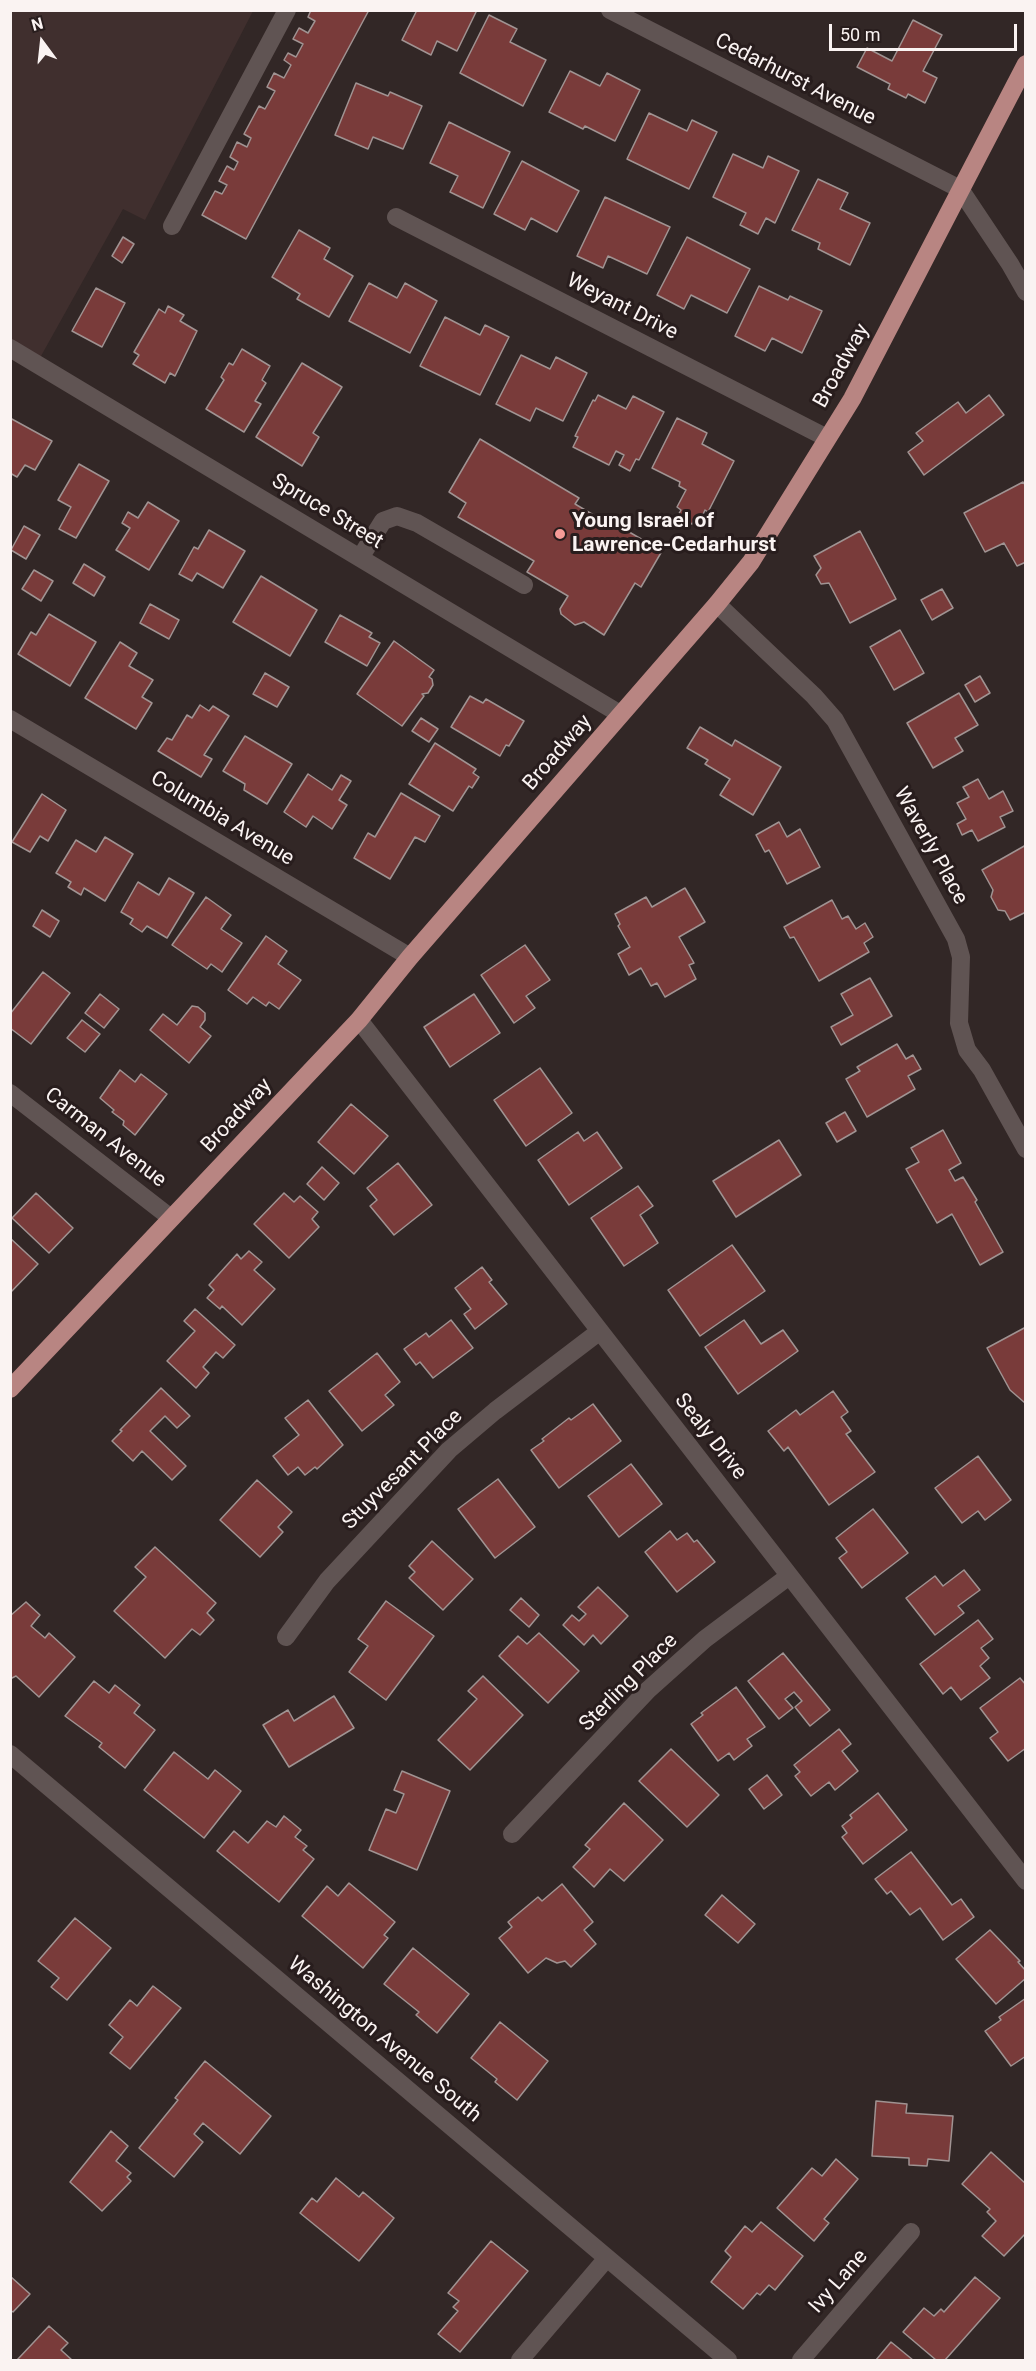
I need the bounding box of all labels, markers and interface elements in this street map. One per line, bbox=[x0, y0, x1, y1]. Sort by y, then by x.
north arrow bbox=[12, 12, 72, 72]
scale bar bbox=[832, 12, 1020, 50]
text: N bbox=[29, 13, 45, 35]
text: 50 m bbox=[840, 24, 880, 45]
street label: Cedarhurst Avenue bbox=[710, 29, 880, 131]
street label: Weyant Drive bbox=[562, 268, 682, 346]
street label: Broadway bbox=[809, 320, 875, 412]
street label: Spruce Street bbox=[267, 469, 387, 555]
place label: Young Israel of Lawrence-Cedarhurst bbox=[572, 509, 776, 559]
marker: Young Israel of Lawrence-Cedarhurst bbox=[553, 527, 567, 541]
street label: Broadway bbox=[518, 710, 598, 796]
street label: Columbia Avenue bbox=[146, 766, 298, 872]
street label: Waverly Place bbox=[887, 783, 973, 909]
street label: Broadway bbox=[196, 1074, 278, 1158]
street label: Carman Avenue bbox=[39, 1083, 171, 1193]
street label: Sealy Drive bbox=[669, 1389, 751, 1485]
street label: Stuyvesant Place bbox=[338, 1405, 468, 1535]
street label: Sterling Place bbox=[575, 1629, 683, 1737]
street label: Washington Avenue South bbox=[282, 1952, 486, 2128]
street label: Ivy Lane bbox=[804, 2245, 874, 2319]

